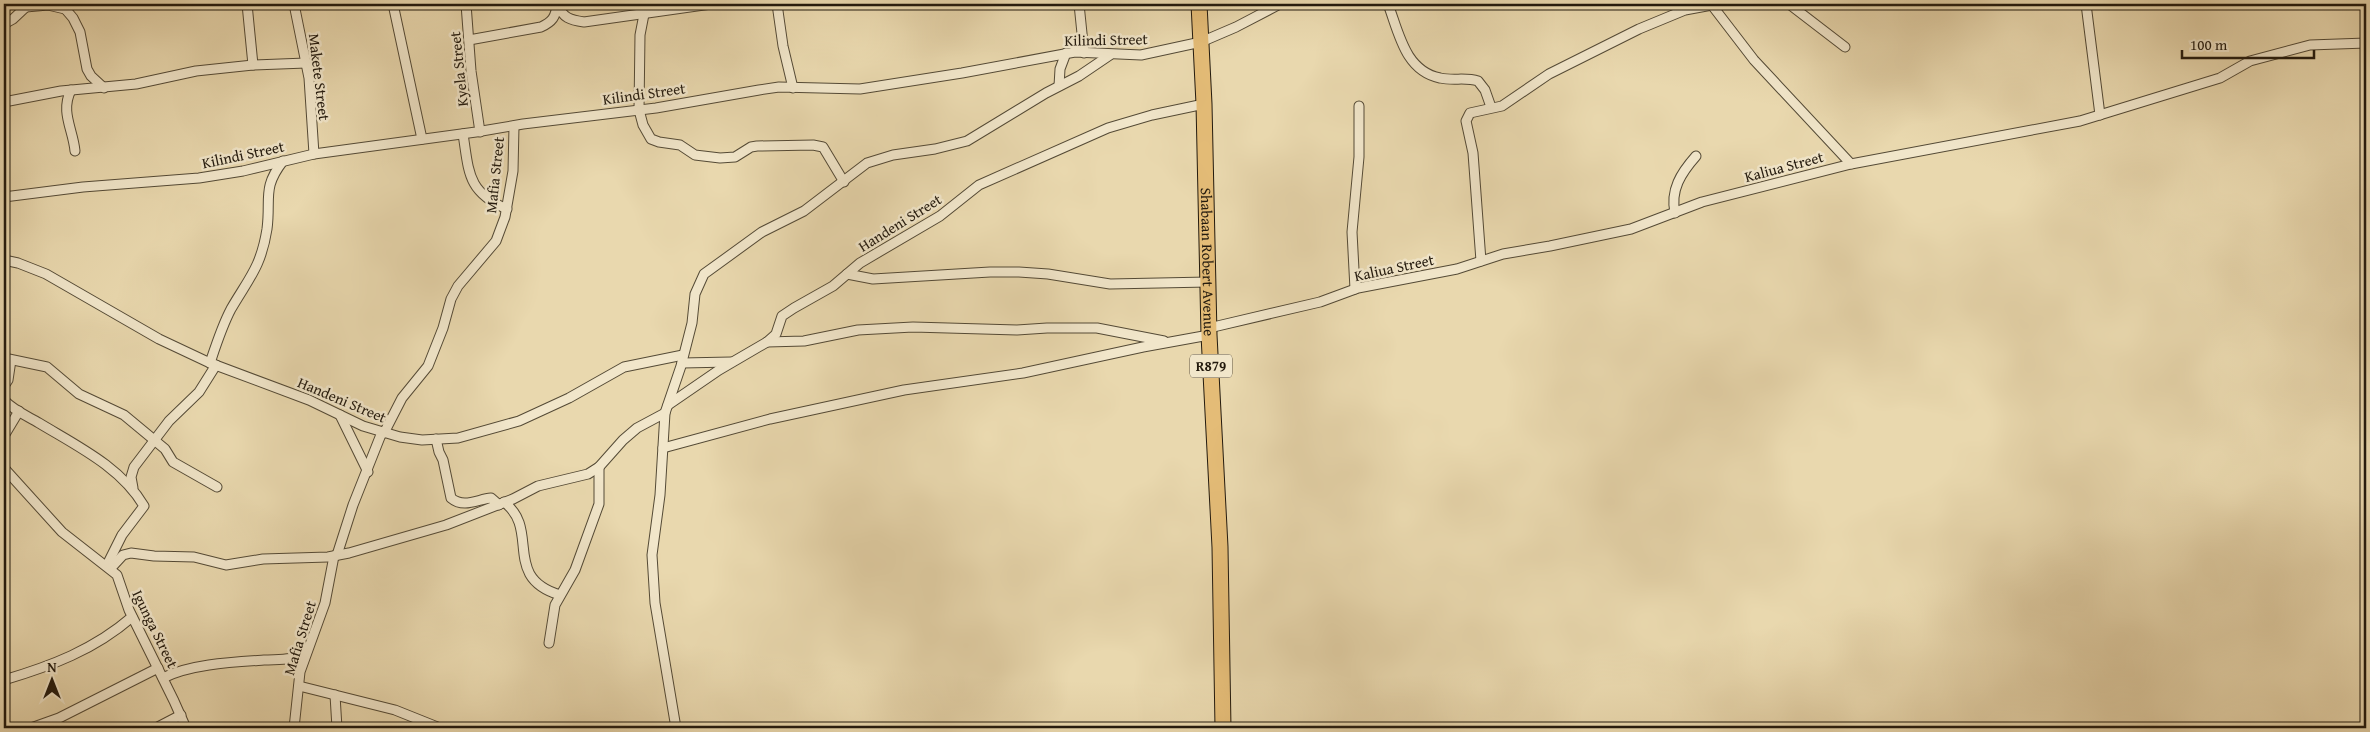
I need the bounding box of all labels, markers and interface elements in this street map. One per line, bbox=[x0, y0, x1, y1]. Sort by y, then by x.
street label: Kilindi Street bbox=[1064, 28, 1149, 51]
scale bar bbox=[2182, 28, 2315, 60]
street label: Kyela Street bbox=[444, 30, 473, 108]
street label: Makete Street bbox=[304, 32, 335, 122]
text: 100 m bbox=[2190, 34, 2228, 55]
street label: Kilindi Street bbox=[601, 77, 687, 110]
street label: Kilindi Street bbox=[200, 135, 287, 173]
street label: Mafia Street bbox=[480, 135, 509, 214]
street label: Kaliua Street bbox=[1742, 146, 1826, 187]
street label: Shabaan Robert Avenue bbox=[1196, 187, 1220, 336]
street label: Handeni Street bbox=[854, 188, 946, 256]
street label: Kaliua Street bbox=[1352, 249, 1436, 286]
road number: R879 bbox=[1190, 354, 1232, 378]
street label: Handeni Street bbox=[295, 371, 390, 428]
street label: Igunga Street bbox=[128, 586, 184, 672]
street label: Mafia Street bbox=[278, 597, 321, 678]
north arrow bbox=[28, 654, 78, 704]
text: N bbox=[47, 657, 57, 677]

